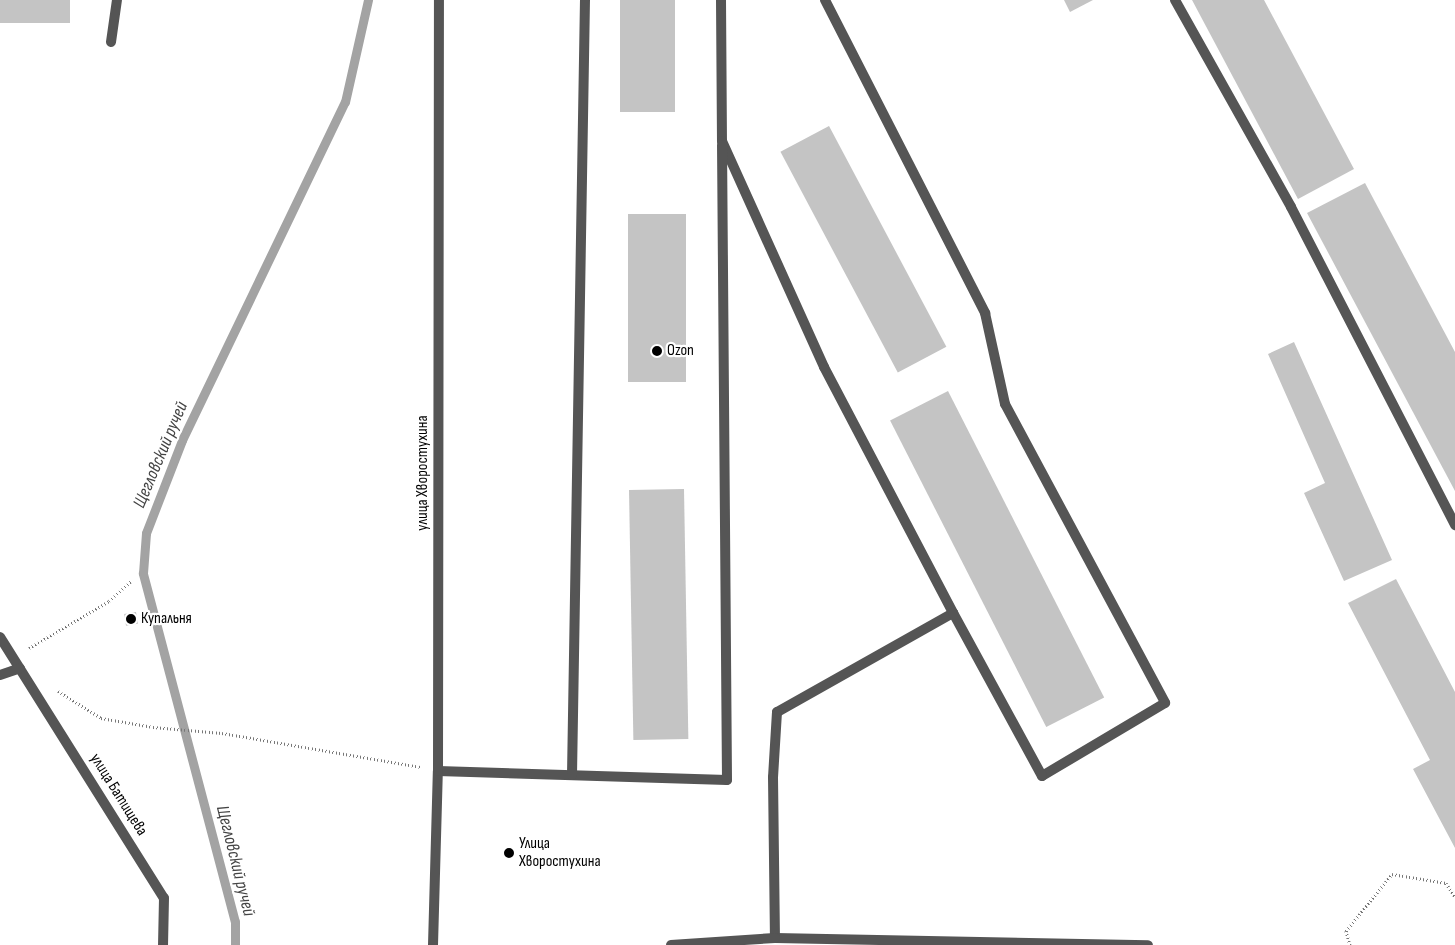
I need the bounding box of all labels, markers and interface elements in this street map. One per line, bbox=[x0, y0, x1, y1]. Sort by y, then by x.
place label: Ozon bbox=[667, 341, 694, 361]
marker: Ozon bbox=[651, 345, 663, 357]
water label: Щегловский ручей bbox=[129, 399, 193, 511]
street label: улица Хворостухина bbox=[413, 415, 433, 531]
place label: Купальня bbox=[141, 609, 192, 629]
marker: Купальня bbox=[125, 613, 137, 625]
street label: улица Батищева bbox=[85, 750, 151, 840]
water label: Щегловский ручей bbox=[211, 804, 259, 918]
place label: Улица Хворостухина bbox=[519, 834, 601, 872]
marker: Улица Хворостухина bbox=[503, 847, 515, 859]

